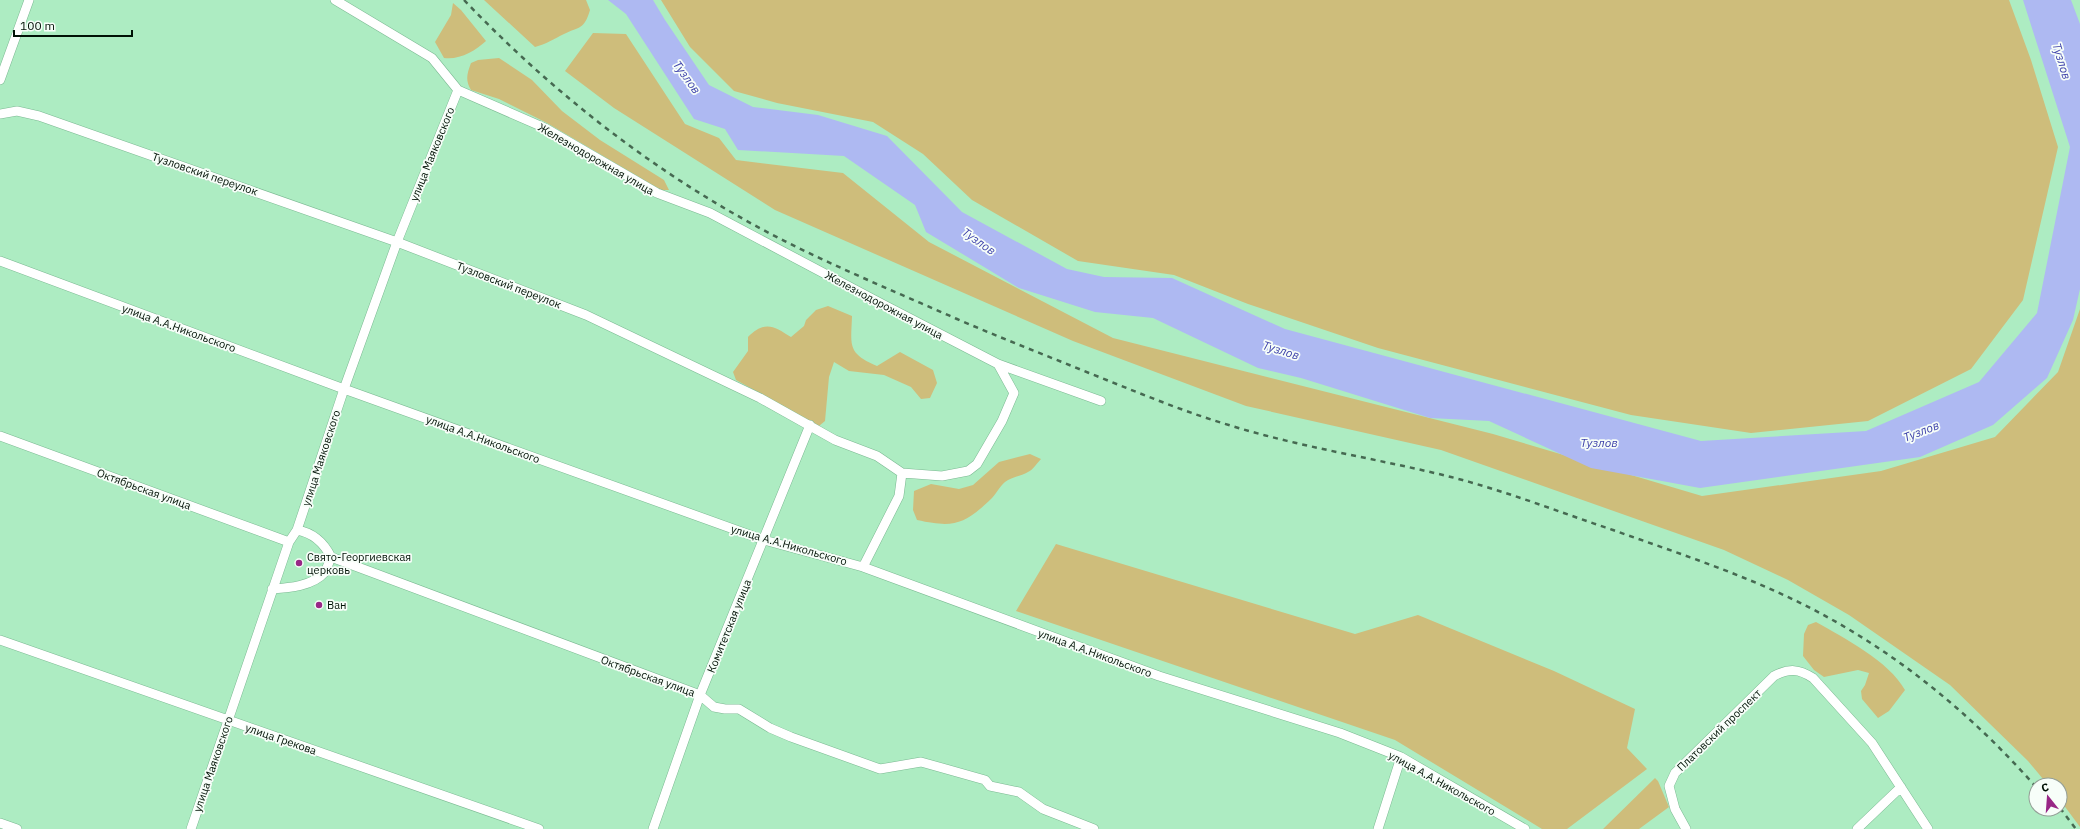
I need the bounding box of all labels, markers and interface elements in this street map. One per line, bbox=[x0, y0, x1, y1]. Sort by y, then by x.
scale bar bbox=[14, 12, 132, 38]
text: 100 m bbox=[20, 18, 55, 33]
water label: Тузлов bbox=[2049, 41, 2075, 81]
water label: Тузлов bbox=[670, 57, 704, 97]
street label: улица Маяковского bbox=[407, 105, 457, 203]
street label: Железнодорожная улица bbox=[535, 120, 657, 198]
street label: Тузловский переулок bbox=[150, 149, 260, 199]
water label: Тузлов bbox=[959, 224, 999, 258]
street label: Тузловский переулок bbox=[455, 259, 563, 311]
street label: Железнодорожная улица bbox=[823, 268, 946, 342]
street label: улица А.А.Никольского bbox=[120, 301, 238, 355]
water label: Тузлов bbox=[1261, 337, 1301, 363]
street label: улица Маяковского bbox=[299, 408, 343, 508]
street label: улица А.А.Никольского bbox=[424, 412, 542, 466]
water label: Тузлов bbox=[1901, 417, 1941, 445]
water label: Тузлов bbox=[1580, 435, 1618, 450]
street label: Октябрьская улица bbox=[95, 465, 193, 513]
street label: улица А.А.Никольского bbox=[729, 522, 849, 568]
place label: Свято-Георгиевская церковь bbox=[307, 550, 411, 577]
marker: Свято-Георгиевская церковь bbox=[294, 558, 304, 568]
street label: Комитетская улица bbox=[704, 577, 754, 675]
place label: Ван bbox=[327, 598, 347, 612]
marker: Ван bbox=[314, 600, 324, 610]
street label: улица А.А.Никольского bbox=[1036, 626, 1154, 680]
street label: Октябрьская улица bbox=[599, 652, 697, 700]
street label: Платовский проспект bbox=[1674, 686, 1764, 774]
street label: улица Маяковского bbox=[190, 714, 236, 814]
street label: улица Грекова bbox=[244, 720, 319, 758]
street label: улица А.А.Никольского bbox=[1386, 748, 1498, 818]
north arrow bbox=[2028, 777, 2068, 817]
text: С bbox=[2040, 780, 2051, 795]

